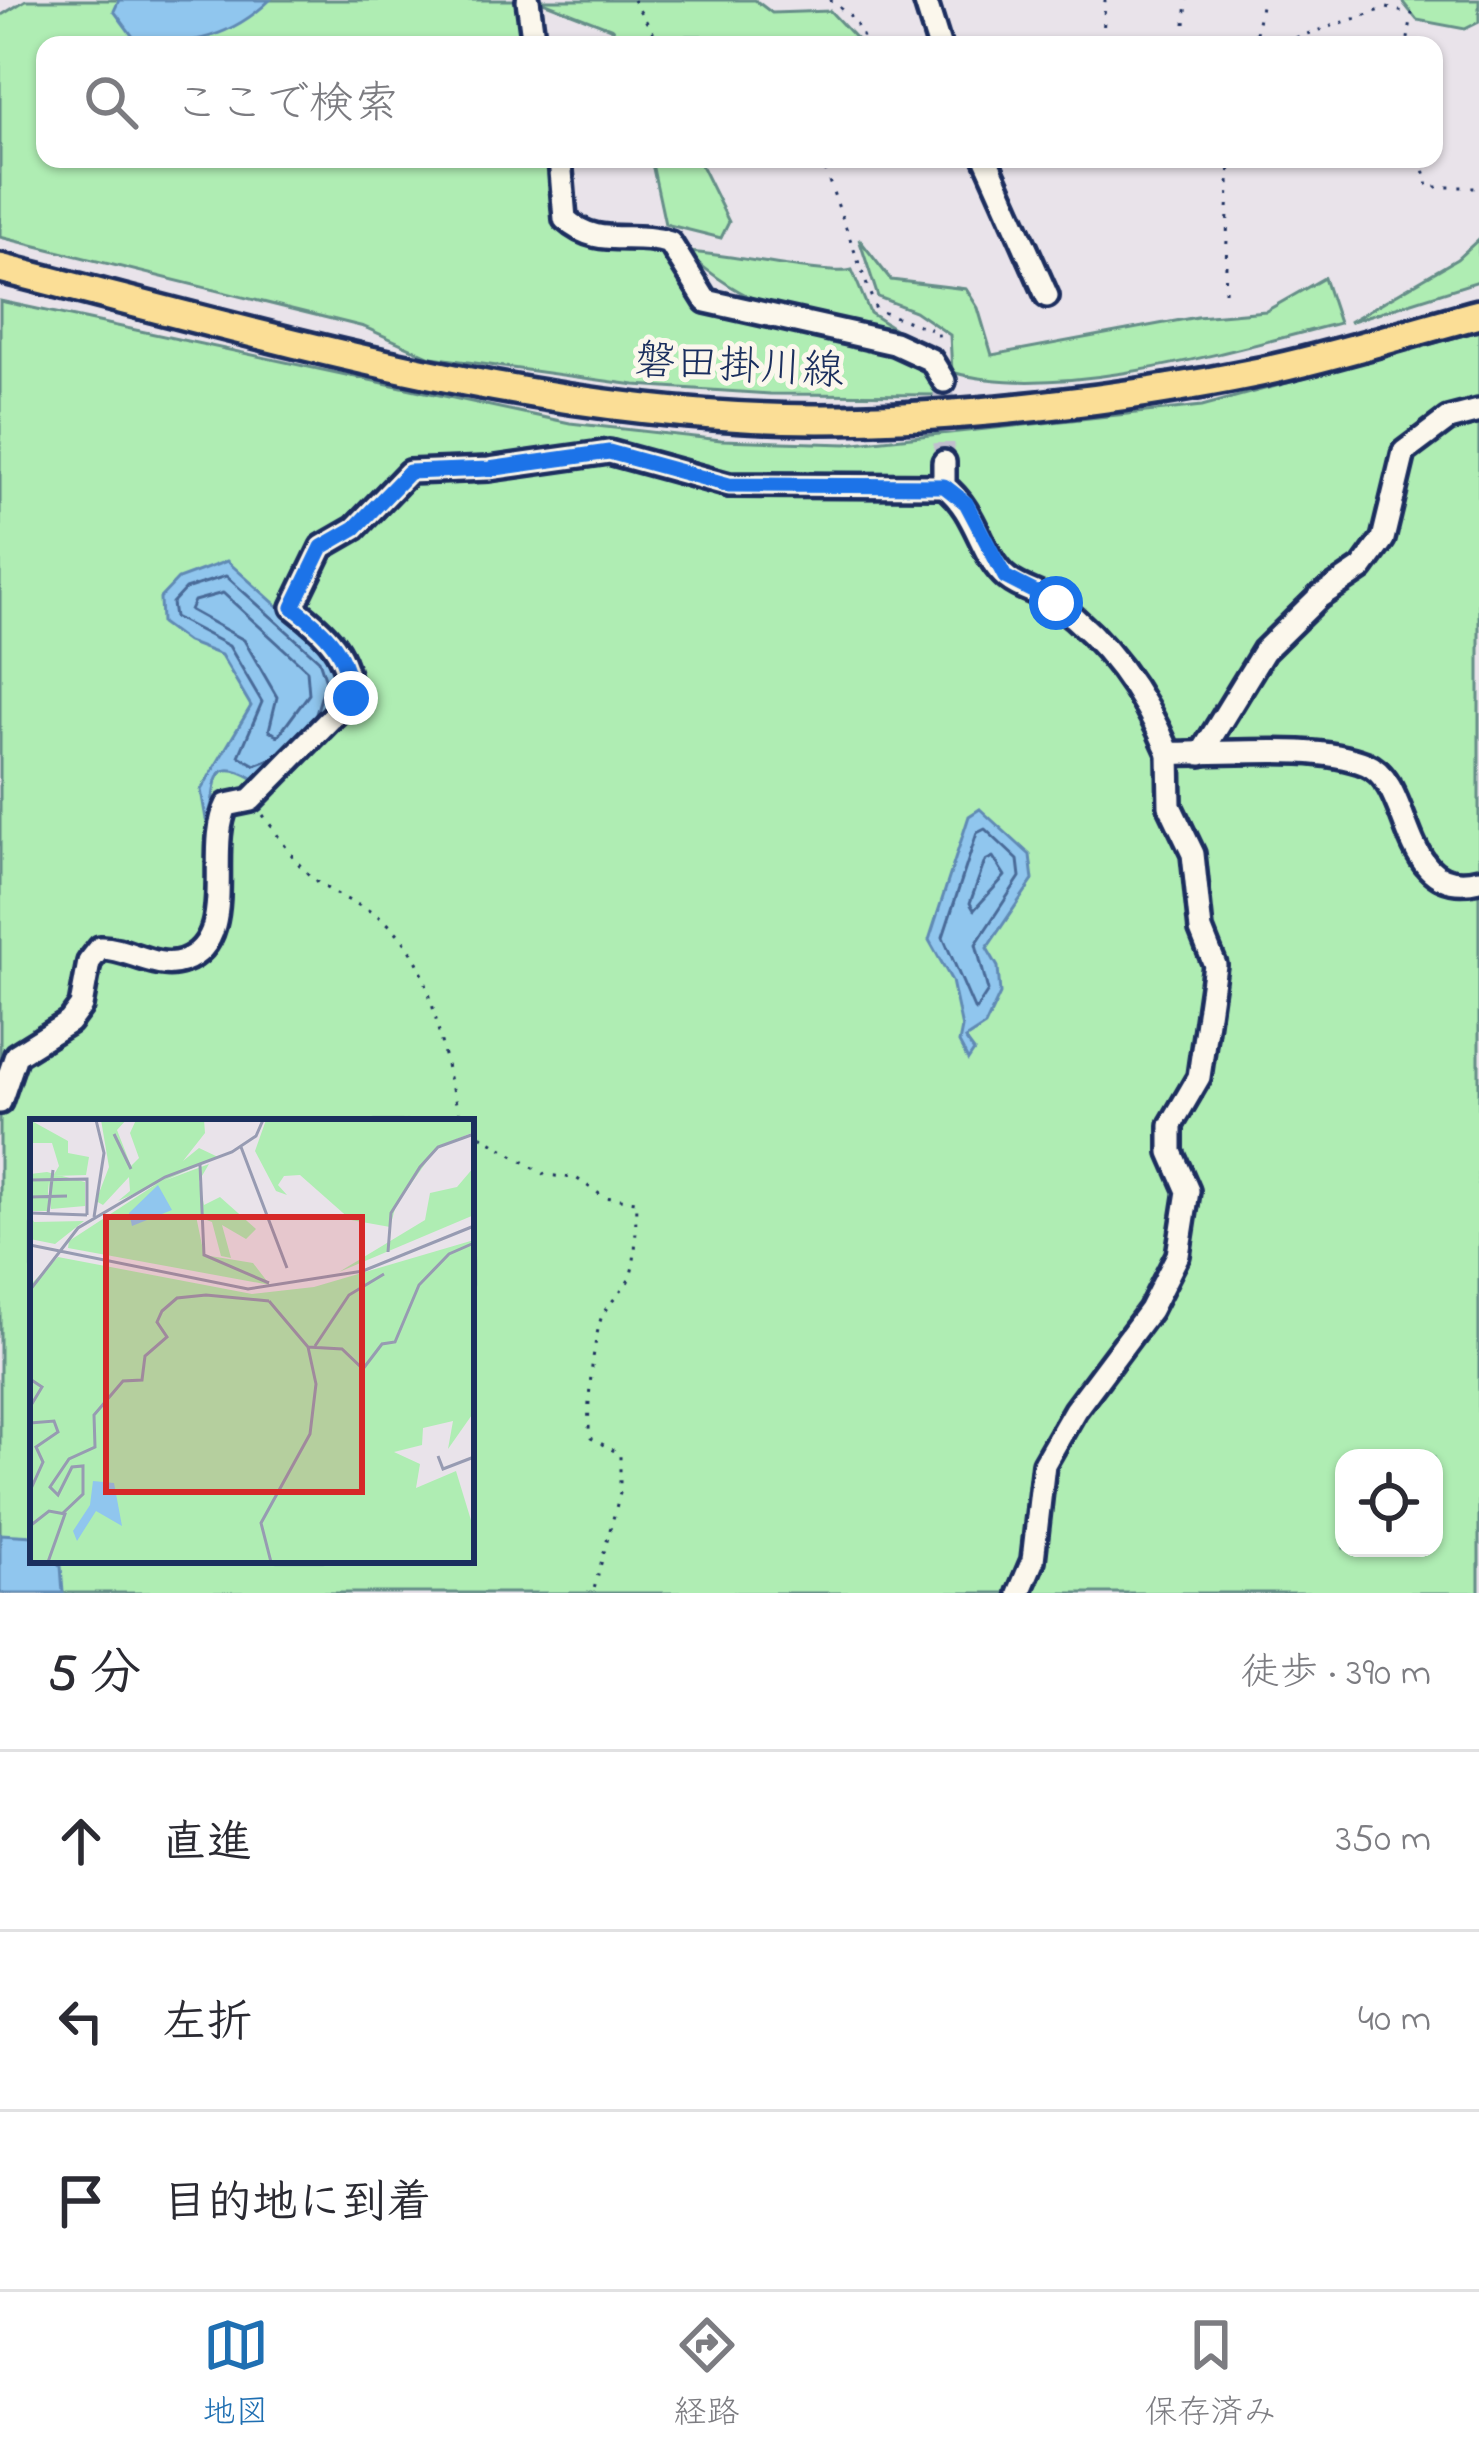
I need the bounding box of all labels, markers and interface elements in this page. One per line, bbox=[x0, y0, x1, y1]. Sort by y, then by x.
search box bbox=[36, 36, 1443, 168]
icon: search bbox=[78, 69, 144, 135]
text: ここで検索 bbox=[174, 73, 399, 139]
street label: 磐田掛川線 bbox=[633, 332, 845, 404]
route start bbox=[1029, 576, 1083, 630]
route end bbox=[324, 671, 378, 725]
inset map bbox=[30, 1119, 474, 1563]
map controls bbox=[1335, 1449, 1443, 1557]
button: locate bbox=[1335, 1449, 1443, 1557]
text: 5 分 bbox=[48, 1638, 141, 1713]
text: 徒歩 · 390 m bbox=[1240, 1646, 1431, 1703]
icon: ahead bbox=[48, 1808, 114, 1874]
text: 直進 bbox=[162, 1812, 252, 1878]
text: 350 m bbox=[1336, 1812, 1431, 1869]
icon: left bbox=[48, 1988, 114, 2054]
text: 左折 bbox=[162, 1992, 252, 2058]
text: 40 m bbox=[1358, 1992, 1431, 2049]
icon: arrive bbox=[48, 2168, 114, 2234]
text: 目的地に到着 bbox=[162, 2172, 432, 2238]
tab: 地図 bbox=[203, 2312, 269, 2438]
tab: 経路 bbox=[674, 2312, 740, 2438]
tab: 保存済み bbox=[1145, 2312, 1277, 2438]

